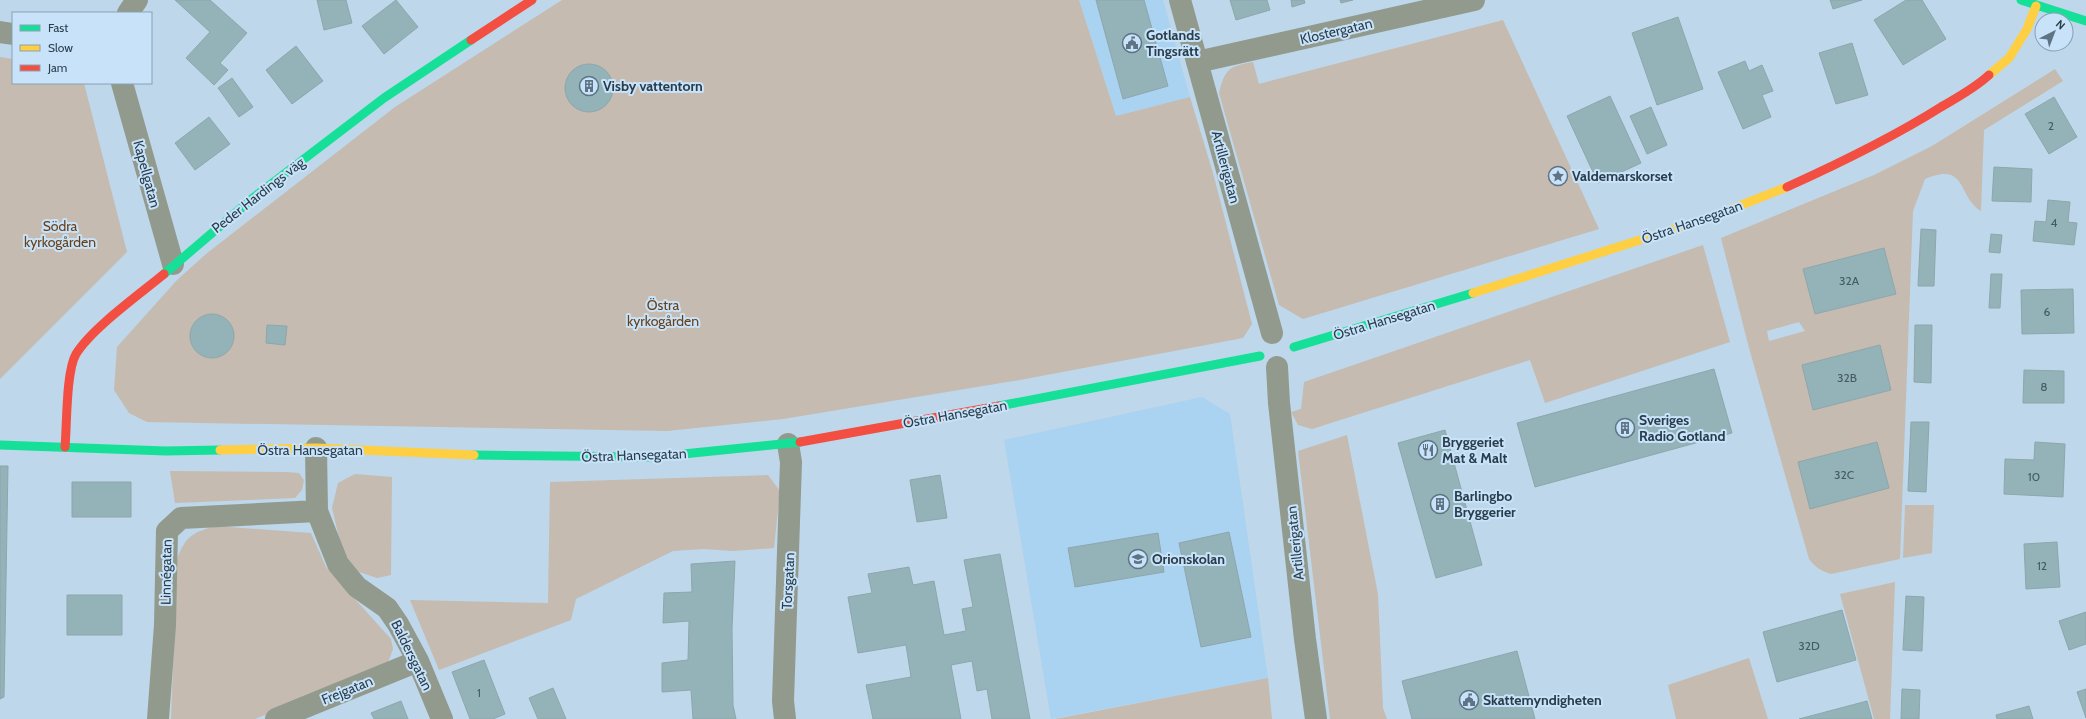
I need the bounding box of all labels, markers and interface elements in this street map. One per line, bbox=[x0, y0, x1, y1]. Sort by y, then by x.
legend bbox=[12, 12, 152, 84]
north arrow bbox=[2034, 12, 2074, 52]
street label: Klostergatan bbox=[1298, 14, 1374, 48]
text: N bbox=[2053, 17, 2068, 32]
text: Fast bbox=[48, 20, 68, 35]
place label: Gotlands Tingsrätt bbox=[1146, 26, 1200, 60]
public building icon: Gotlands Tingsrätt bbox=[1121, 32, 1143, 54]
text: Slow bbox=[48, 40, 73, 55]
text: Jam bbox=[47, 60, 67, 75]
building icon: Visby vattentorn bbox=[578, 75, 600, 97]
place label: Visby vattentorn bbox=[603, 77, 703, 95]
house number: 2 bbox=[2048, 118, 2054, 133]
street label: Artillerigatan bbox=[1208, 129, 1244, 206]
street label: Kapellgatan bbox=[129, 138, 165, 210]
street label: Peder Hardings väg bbox=[208, 152, 309, 237]
place icon: Valdemarskorset bbox=[1547, 165, 1569, 187]
place label: Valdemarskorset bbox=[1572, 167, 1673, 185]
street label: Östra Hansegatan bbox=[1639, 196, 1745, 248]
house number: 4 bbox=[2051, 215, 2058, 230]
park label: Södra kyrkogården bbox=[24, 217, 96, 251]
house number: 32A bbox=[1839, 273, 1860, 288]
park label: Östra kyrkogården bbox=[627, 296, 699, 330]
street label: Östra Hansegatan bbox=[1331, 296, 1437, 344]
house number: 6 bbox=[2044, 304, 2051, 319]
house number: 32B bbox=[1837, 370, 1857, 385]
house number: 8 bbox=[2040, 379, 2048, 394]
street label: Östra Hansegatan bbox=[901, 396, 1009, 432]
place label: Sveriges Radio Gotland bbox=[1639, 411, 1725, 445]
building icon: Sveriges Radio Gotland bbox=[1614, 417, 1636, 439]
place label: Bryggeriet Mat & Malt bbox=[1442, 433, 1507, 467]
restaurant icon: Bryggeriet Mat & Malt bbox=[1417, 439, 1439, 461]
street label: Östra Hansegatan bbox=[257, 441, 363, 459]
street label: Östra Hansegatan bbox=[581, 444, 687, 466]
house number: 32C bbox=[1834, 467, 1854, 482]
house number: 10 bbox=[2028, 469, 2040, 484]
place label: Barlingbo Bryggerier bbox=[1454, 487, 1516, 521]
building icon: Barlingbo Bryggerier bbox=[1429, 493, 1451, 515]
street label: Artillerigatan bbox=[1282, 505, 1308, 581]
street label: Linnégatan bbox=[156, 539, 176, 605]
school or university icon: Orionskolan bbox=[1127, 548, 1149, 570]
place label: Orionskolan bbox=[1152, 550, 1225, 568]
street label: Torsgatan bbox=[778, 552, 798, 610]
house number: 12 bbox=[2037, 558, 2047, 573]
street label: Baldersgatan bbox=[387, 617, 437, 693]
house number: 32D bbox=[1798, 638, 1820, 653]
street label: Frejgatan bbox=[319, 671, 376, 708]
house number: 1 bbox=[477, 685, 481, 700]
public building icon: Skattemyndigheten bbox=[1458, 689, 1480, 711]
place label: Skattemyndigheten bbox=[1483, 691, 1602, 709]

